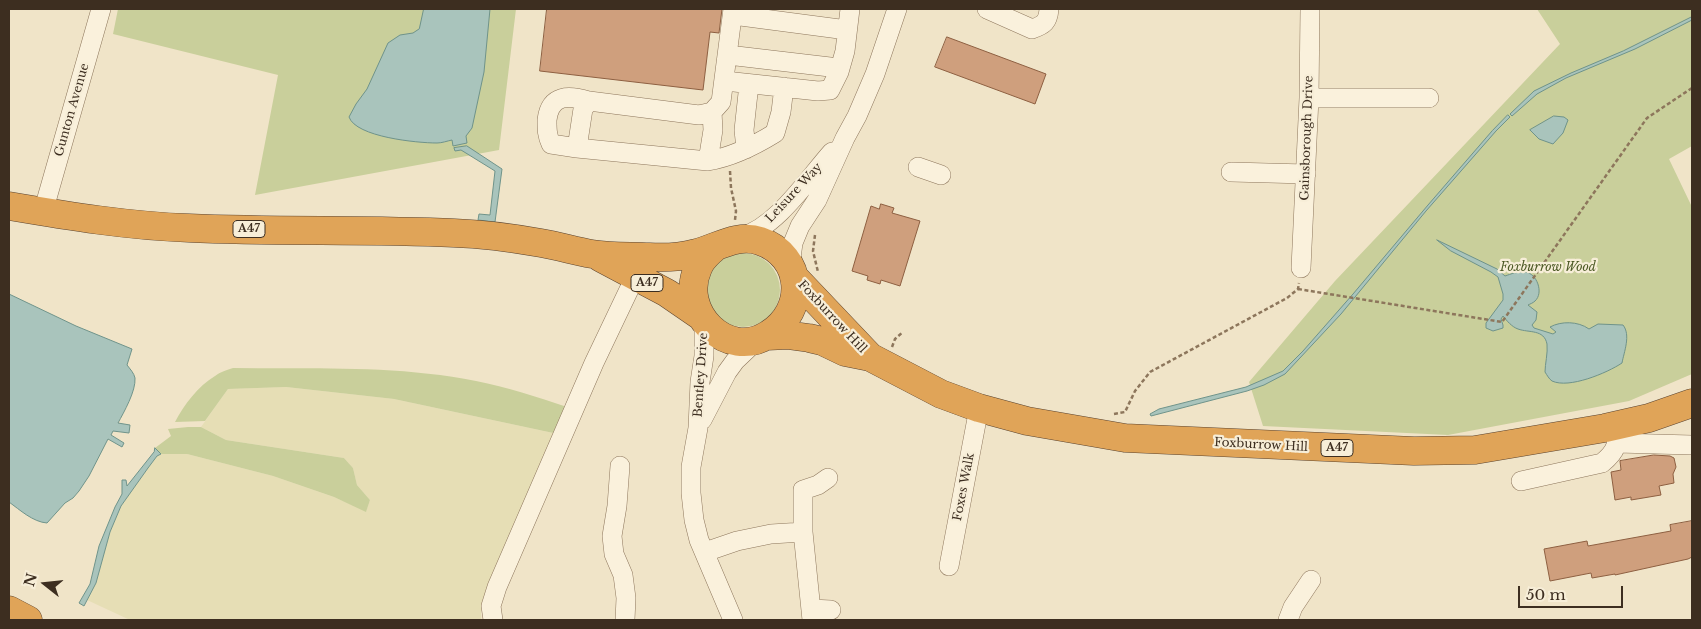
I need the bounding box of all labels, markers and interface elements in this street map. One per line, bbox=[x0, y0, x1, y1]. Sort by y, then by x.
street label: Gunton Avenue bbox=[52, 62, 92, 158]
street label: Gainsborough Drive bbox=[1298, 75, 1316, 201]
street label: Leisure Way bbox=[763, 160, 825, 226]
road number: A47 bbox=[233, 220, 265, 238]
park label: Foxburrow Wood bbox=[1500, 261, 1596, 275]
road number: A47 bbox=[631, 274, 663, 292]
street label: Foxburrow Hill bbox=[795, 278, 869, 356]
street label: Bentley Drive bbox=[691, 332, 711, 418]
street label: Foxburrow Hill bbox=[1214, 435, 1308, 455]
road number: A47 bbox=[1321, 439, 1353, 456]
street label: Foxes Walk bbox=[950, 452, 978, 522]
north arrow bbox=[20, 559, 70, 609]
text: N bbox=[20, 571, 41, 589]
scale bar bbox=[1521, 576, 1626, 608]
text: 50 m bbox=[1526, 585, 1566, 604]

